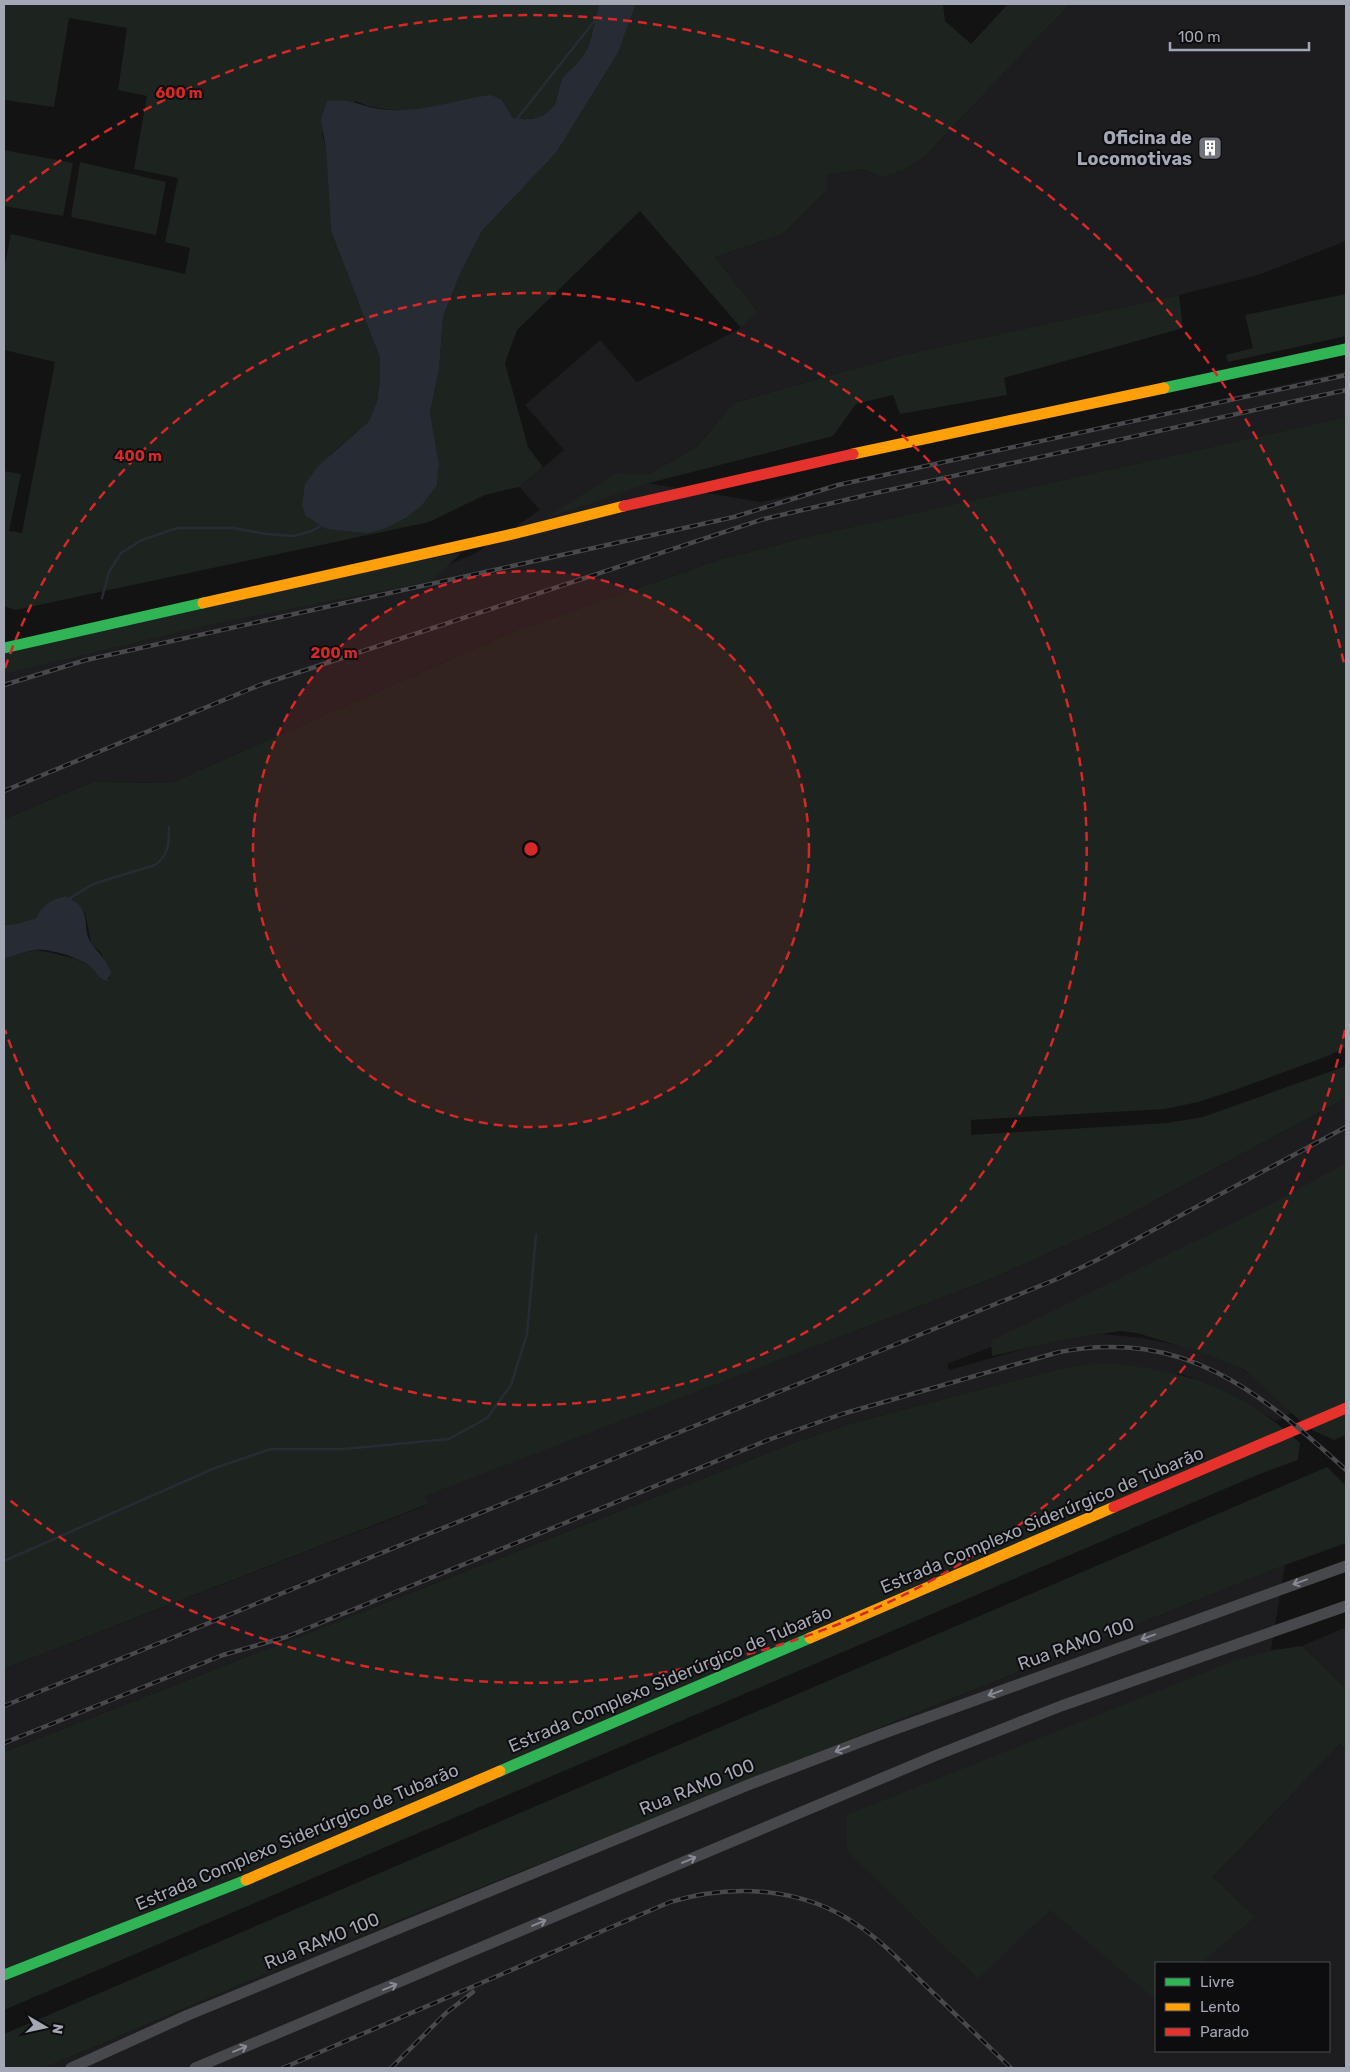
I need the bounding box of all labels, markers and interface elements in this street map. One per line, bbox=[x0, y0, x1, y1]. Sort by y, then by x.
scale bar bbox=[1170, 20, 1309, 52]
text: 100 m bbox=[1178, 28, 1220, 46]
text: 600 m bbox=[155, 84, 203, 102]
place label: Oficina de Locomotivas bbox=[1077, 127, 1192, 170]
building icon: Oficina de Locomotivas bbox=[1197, 135, 1223, 161]
text: 400 m bbox=[114, 447, 162, 465]
text: 200 m bbox=[310, 644, 358, 662]
centre of rings bbox=[522, 840, 540, 858]
street label: Estrada Complexo Siderúrgico de Tubarão bbox=[877, 1442, 1207, 1598]
one-way arrow bbox=[1293, 1578, 1308, 1587]
street label: Estrada Complexo Siderúrgico de Tubarão bbox=[505, 1601, 835, 1757]
street label: Rua RAMO 100 bbox=[1015, 1613, 1137, 1675]
one-way arrow bbox=[1140, 1633, 1156, 1642]
one-way arrow bbox=[988, 1689, 1003, 1698]
one-way arrow bbox=[835, 1745, 850, 1754]
street label: Rua RAMO 100 bbox=[636, 1754, 758, 1820]
street label: Estrada Complexo Siderúrgico de Tubarão bbox=[132, 1759, 462, 1915]
one-way arrow bbox=[681, 1854, 696, 1864]
street label: Rua RAMO 100 bbox=[261, 1908, 383, 1974]
one-way arrow bbox=[531, 1918, 546, 1928]
legend bbox=[1155, 1962, 1330, 2052]
text: Livre bbox=[1200, 1973, 1234, 1991]
one-way arrow bbox=[382, 1981, 397, 1991]
text: Lento bbox=[1200, 1998, 1240, 2016]
north arrow bbox=[20, 2002, 70, 2052]
text: N bbox=[48, 2023, 67, 2035]
text: Parado bbox=[1200, 2023, 1249, 2041]
one-way arrow bbox=[232, 2044, 247, 2054]

